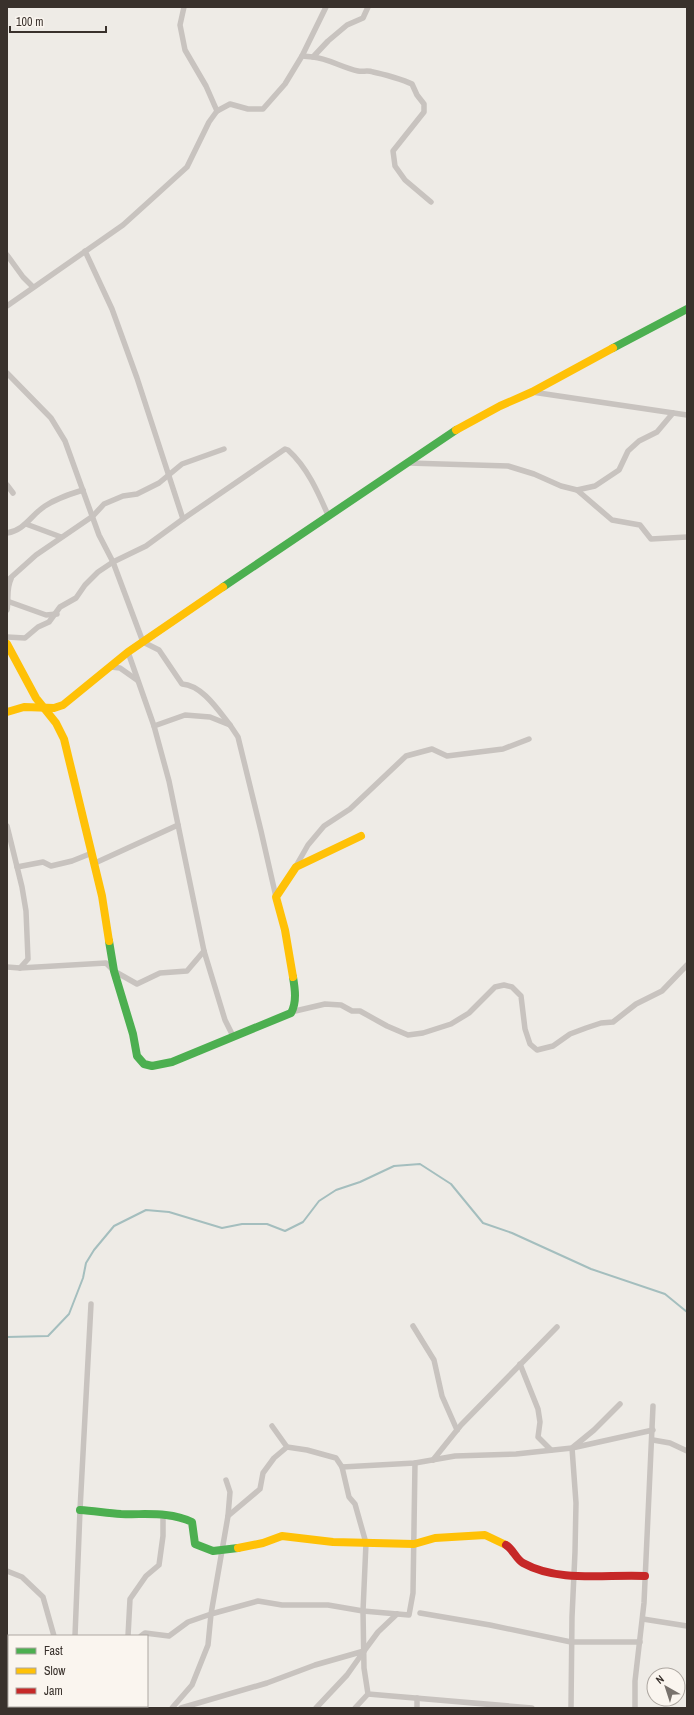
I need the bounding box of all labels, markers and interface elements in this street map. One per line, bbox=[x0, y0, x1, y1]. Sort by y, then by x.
scale bar bbox=[10, 8, 106, 34]
text: 100 m bbox=[16, 14, 43, 30]
legend bbox=[8, 1635, 148, 1707]
text: Fast bbox=[44, 1643, 63, 1659]
text: Slow bbox=[44, 1663, 66, 1679]
north arrow bbox=[646, 1667, 686, 1707]
text: N bbox=[653, 1672, 667, 1687]
text: Jam bbox=[44, 1683, 63, 1699]

